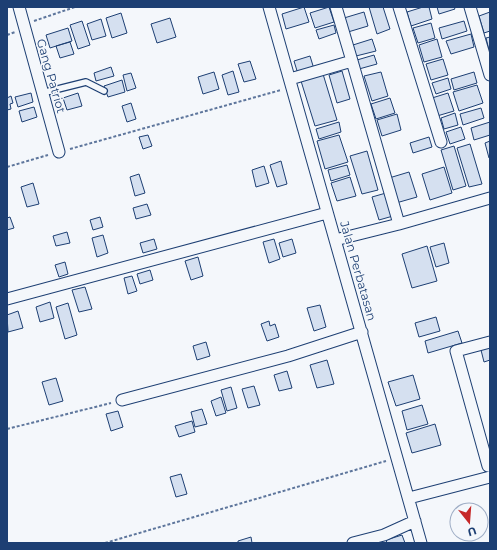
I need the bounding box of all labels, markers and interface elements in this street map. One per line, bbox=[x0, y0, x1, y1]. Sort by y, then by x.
street label: Gang Patriot bbox=[34, 37, 69, 115]
street label: Jalan Perbatasan bbox=[337, 218, 380, 322]
north arrow bbox=[449, 502, 489, 542]
text: U bbox=[466, 524, 478, 540]

